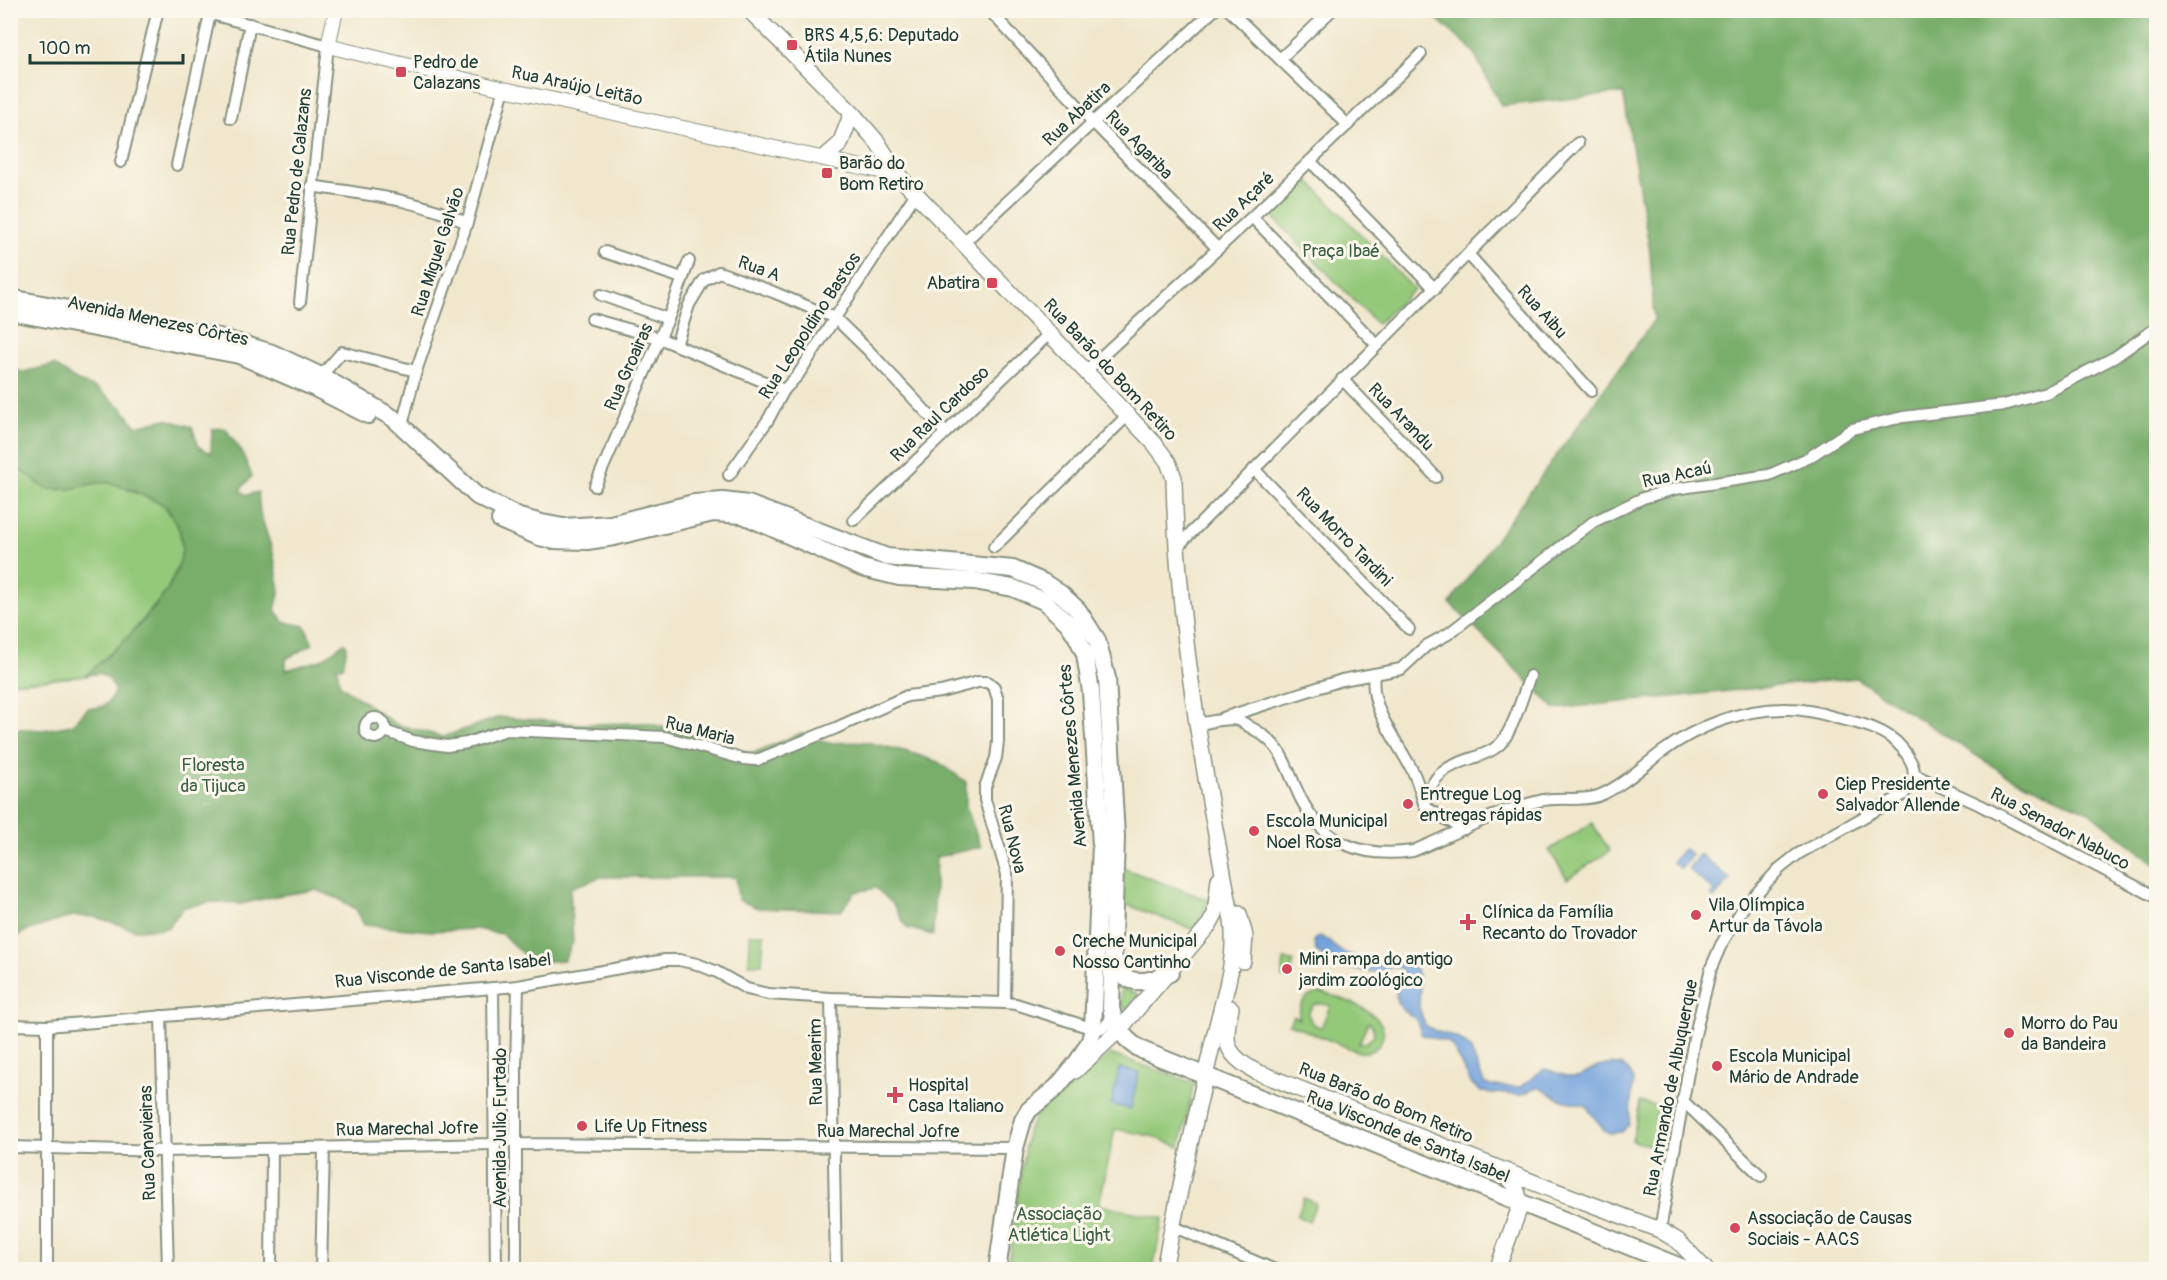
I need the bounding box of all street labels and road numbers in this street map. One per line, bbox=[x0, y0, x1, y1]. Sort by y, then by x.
street label: Rua Araújo Leitão bbox=[509, 61, 645, 111]
street label: Rua Abatira bbox=[1038, 76, 1116, 152]
street label: Rua Pedro de Calazans bbox=[277, 87, 317, 257]
street label: Rua Agariba bbox=[1100, 105, 1178, 185]
street label: Rua Açaré bbox=[1208, 167, 1280, 237]
street label: Rua Miguel Galvão bbox=[406, 184, 470, 320]
street label: Rua Leopoldino Bastos bbox=[754, 248, 866, 404]
street label: Rua A bbox=[735, 251, 784, 287]
street label: Rua Aibu bbox=[1512, 280, 1572, 344]
street label: Avenida Menezes Côrtes bbox=[66, 291, 250, 351]
street label: Rua Barão do Bom Retiro bbox=[1038, 294, 1182, 446]
street label: Rua Groairas bbox=[599, 319, 659, 415]
street label: Rua Raul Cardoso bbox=[886, 361, 995, 467]
street label: Rua Arandu bbox=[1363, 378, 1439, 456]
street label: Rua Acaú bbox=[1640, 456, 1714, 494]
street label: Rua Morro Tardini bbox=[1291, 483, 1397, 591]
street label: Avenida Menezes Côrtes bbox=[1054, 663, 1092, 849]
street label: Rua Maria bbox=[663, 711, 737, 751]
street label: Rua Senador Nabuco bbox=[1986, 782, 2134, 876]
street label: Rua Nova bbox=[992, 802, 1032, 876]
street label: Rua Visconde de Santa Isabel bbox=[334, 948, 552, 994]
street label: Rua Armando de Albuquerque bbox=[1639, 977, 1703, 1199]
street label: Rua Mearim bbox=[804, 1018, 828, 1106]
street label: Avenida Julio Furtado bbox=[489, 1047, 512, 1208]
street label: Rua Barão do Bom Retiro bbox=[1295, 1057, 1477, 1149]
street label: Rua Canavieiras bbox=[134, 1085, 162, 1201]
street label: Rua Visconde de Santa Isabel bbox=[1303, 1086, 1513, 1188]
street label: Rua Marechal Jofre bbox=[335, 1116, 479, 1142]
street label: Rua Marechal Jofre bbox=[817, 1120, 959, 1143]

